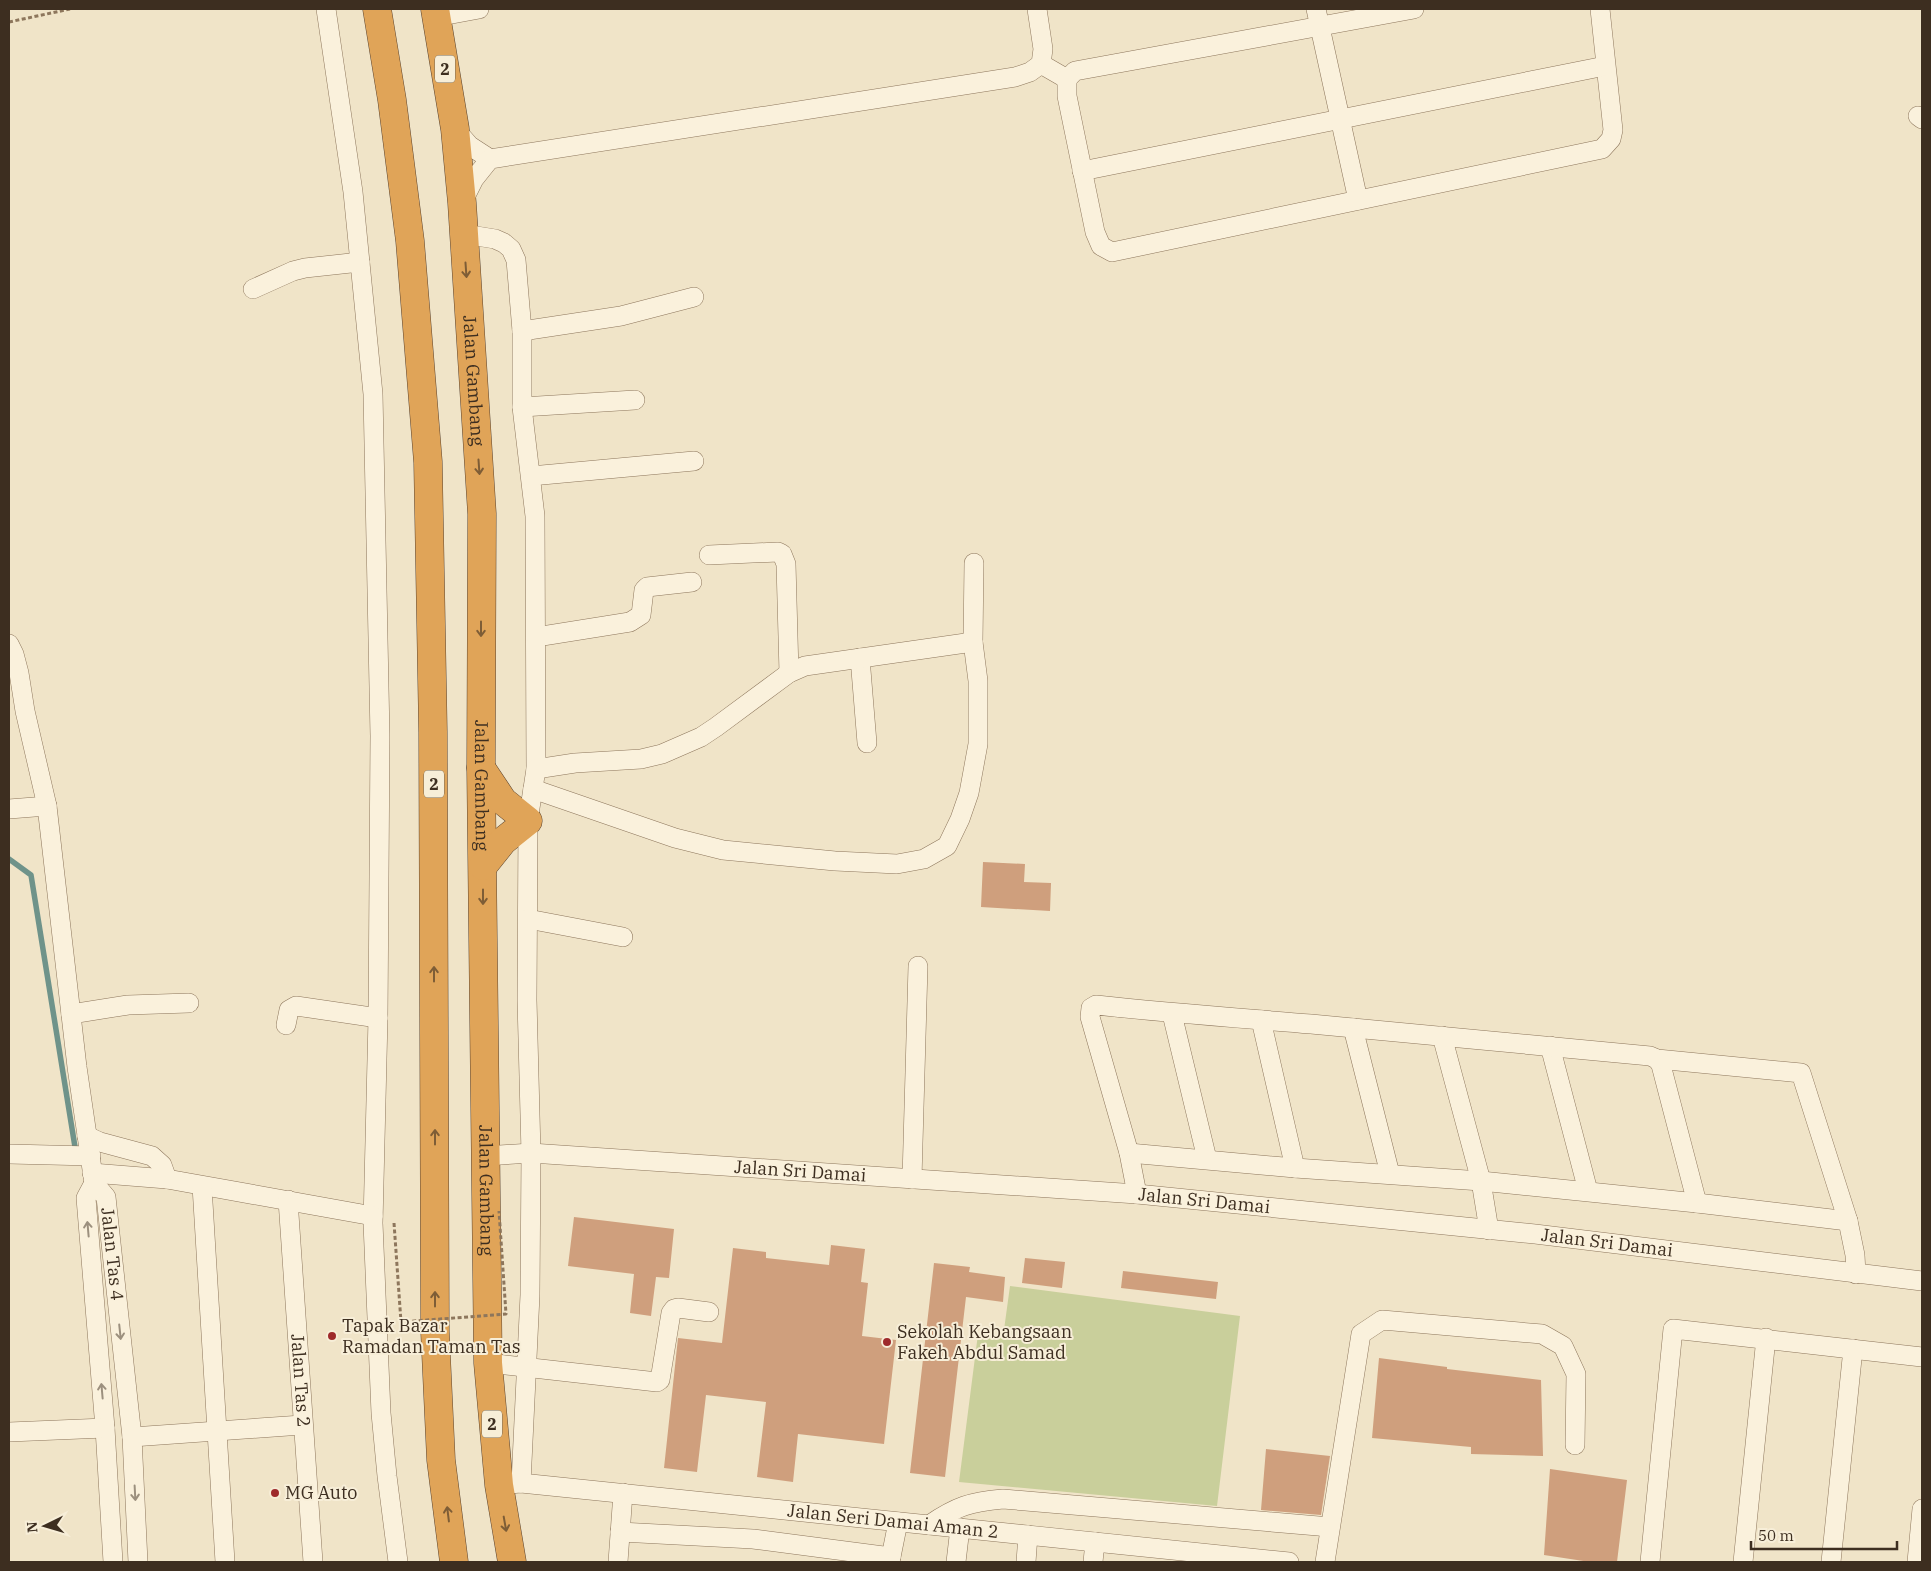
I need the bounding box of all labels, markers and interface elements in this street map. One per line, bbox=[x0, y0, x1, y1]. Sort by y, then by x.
road number: 2 bbox=[435, 56, 455, 82]
one-way arrow bbox=[462, 261, 471, 277]
street label: Jalan Gambang bbox=[458, 314, 490, 447]
one-way arrow bbox=[474, 458, 483, 474]
one-way arrow bbox=[476, 620, 486, 637]
street label: Jalan Gambang bbox=[470, 720, 494, 851]
road number: 2 bbox=[424, 771, 444, 798]
one-way arrow bbox=[478, 888, 488, 904]
one-way arrow bbox=[429, 967, 439, 983]
street label: Jalan Gambang bbox=[474, 1125, 499, 1256]
one-way arrow bbox=[430, 1129, 440, 1146]
street label: Jalan Sri Damai bbox=[733, 1155, 868, 1187]
street label: Jalan Sri Damai bbox=[1137, 1182, 1272, 1218]
street label: Jalan Tas 4 bbox=[96, 1206, 129, 1302]
one-way arrow bbox=[84, 1222, 93, 1238]
street label: Jalan Sri Damai bbox=[1540, 1223, 1675, 1262]
one-way arrow bbox=[430, 1292, 440, 1308]
place label: Tapak Bazar Ramadan Taman Tas bbox=[342, 1314, 521, 1358]
place label: Sekolah Kebangsaan Fakeh Abdul Samad bbox=[897, 1320, 1072, 1364]
one-way arrow bbox=[115, 1323, 125, 1339]
marker: Tapak Bazar Ramadan Taman Tas bbox=[326, 1330, 338, 1342]
street label: Jalan Tas 2 bbox=[286, 1333, 316, 1428]
marker: Sekolah Kebangsaan Fakeh Abdul Samad bbox=[881, 1336, 893, 1348]
one-way arrow bbox=[97, 1384, 106, 1400]
road number: 2 bbox=[482, 1410, 502, 1438]
place label: MG Auto bbox=[285, 1481, 358, 1504]
one-way arrow bbox=[130, 1485, 139, 1501]
marker: MG Auto bbox=[269, 1487, 281, 1499]
street label: Jalan Seri Damai Aman 2 bbox=[786, 1498, 1000, 1543]
north arrow bbox=[20, 1501, 70, 1551]
one-way arrow bbox=[443, 1506, 453, 1522]
one-way arrow bbox=[501, 1515, 511, 1531]
scale bar bbox=[1751, 1518, 1897, 1550]
text: N bbox=[23, 1521, 41, 1533]
text: 50 m bbox=[1758, 1526, 1794, 1545]

